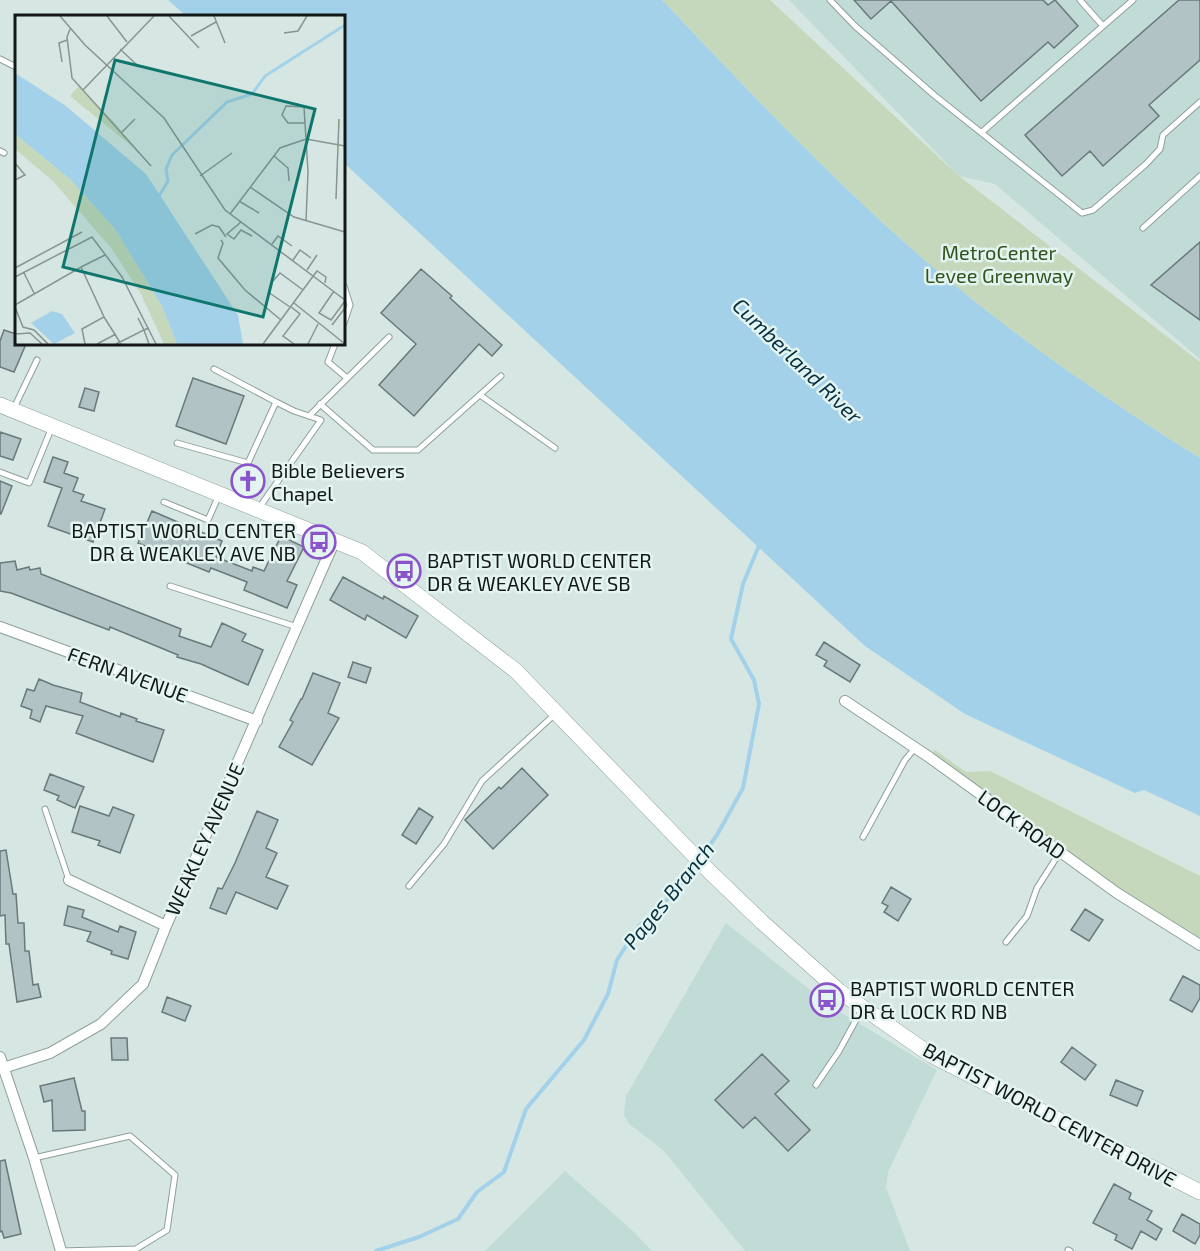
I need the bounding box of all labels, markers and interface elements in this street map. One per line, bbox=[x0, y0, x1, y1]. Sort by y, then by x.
inset map bbox=[15, 15, 345, 345]
park label: MetroCenter Levee Greenway bbox=[925, 240, 1074, 287]
water label: Cumberland River bbox=[728, 292, 868, 428]
place label: Bible Believers Chapel bbox=[271, 458, 405, 505]
church icon: Bible Believers Chapel bbox=[230, 463, 266, 499]
place label: BAPTIST WORLD CENTER DR & WEAKLEY AVE NB bbox=[71, 518, 296, 565]
bus stop icon: BAPTIST WORLD CENTER DR & WEAKLEY AVE NB bbox=[301, 524, 337, 560]
place label: BAPTIST WORLD CENTER DR & WEAKLEY AVE SB bbox=[427, 548, 652, 595]
bus stop icon: BAPTIST WORLD CENTER DR & WEAKLEY AVE SB bbox=[386, 553, 422, 589]
street label: FERN AVENUE bbox=[65, 641, 191, 707]
street label: WEAKLEY AVENUE bbox=[160, 759, 248, 919]
street label: LOCK ROAD bbox=[974, 784, 1070, 864]
water label: Pages Branch bbox=[617, 836, 719, 954]
place label: BAPTIST WORLD CENTER DR & LOCK RD NB bbox=[850, 976, 1075, 1023]
bus stop icon: BAPTIST WORLD CENTER DR & LOCK RD NB bbox=[809, 982, 845, 1018]
street label: BAPTIST WORLD CENTER DRIVE bbox=[919, 1037, 1181, 1191]

